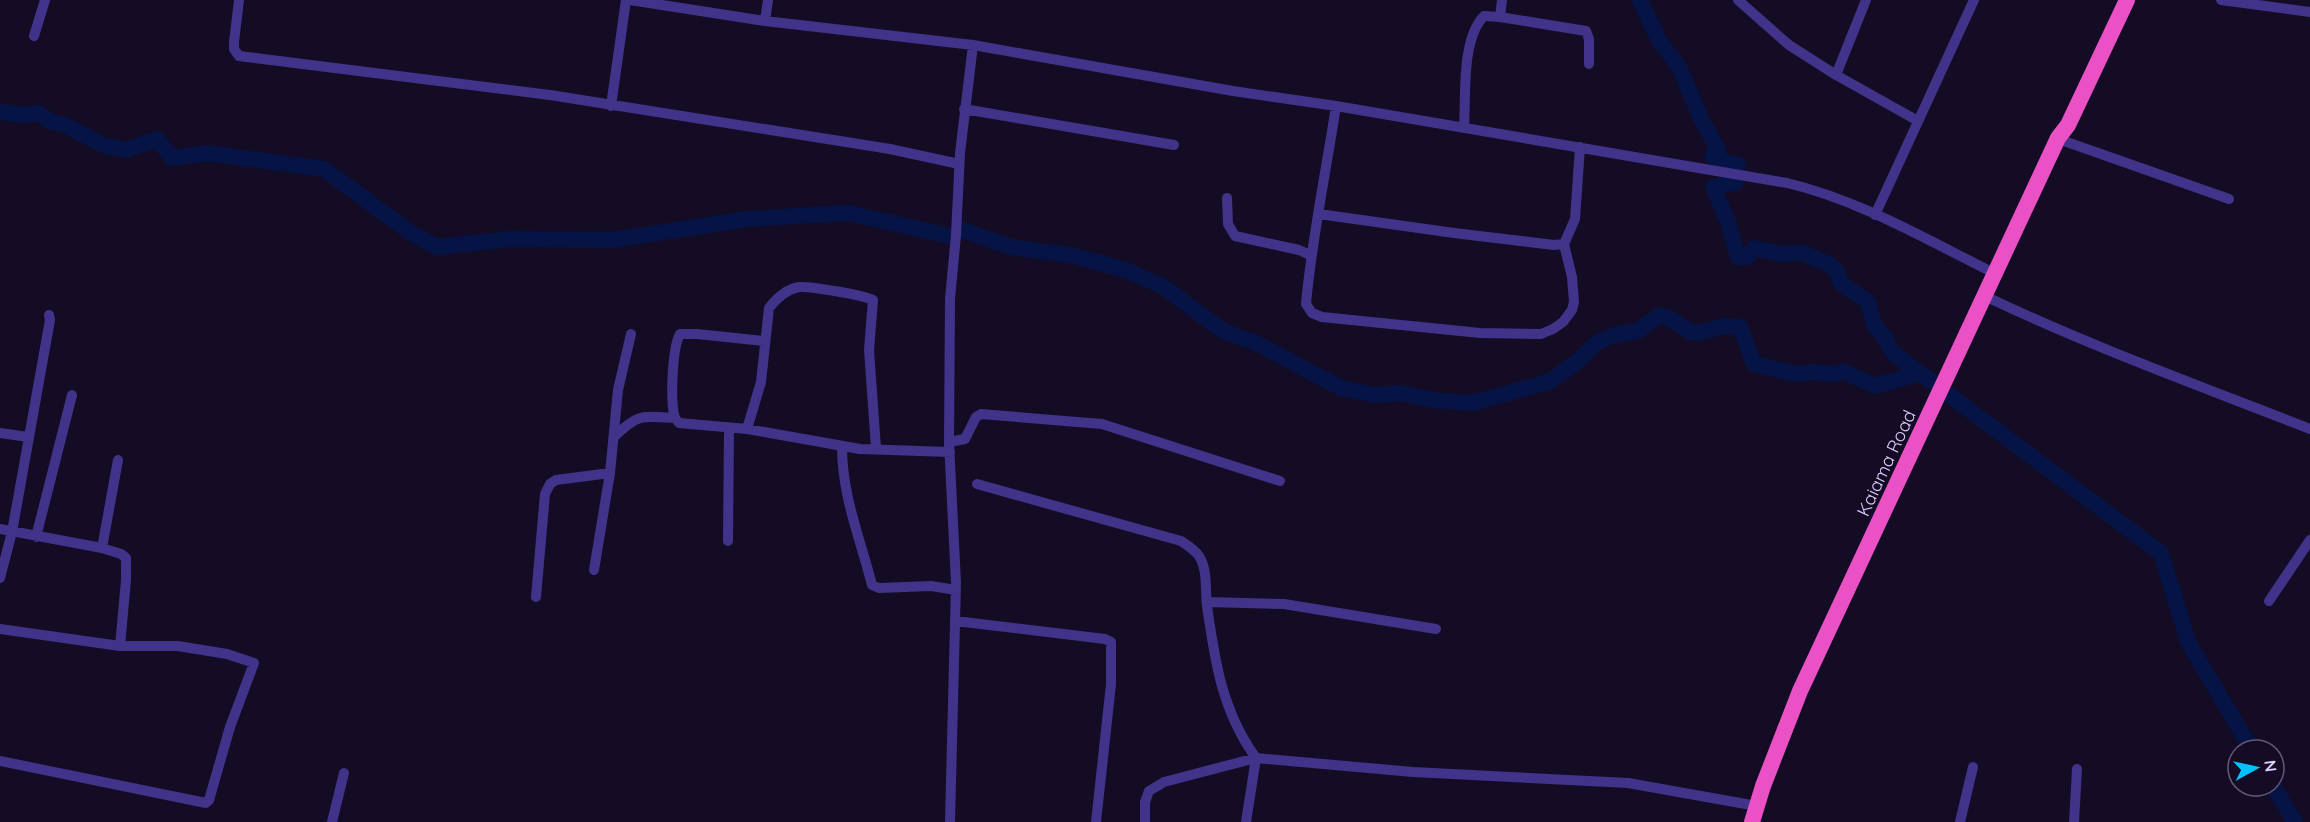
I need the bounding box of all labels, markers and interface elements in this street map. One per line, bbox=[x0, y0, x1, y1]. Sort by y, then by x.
street label: Kaiama Road bbox=[1851, 406, 1921, 520]
north arrow bbox=[2226, 738, 2286, 798]
text: N bbox=[2260, 759, 2282, 773]

